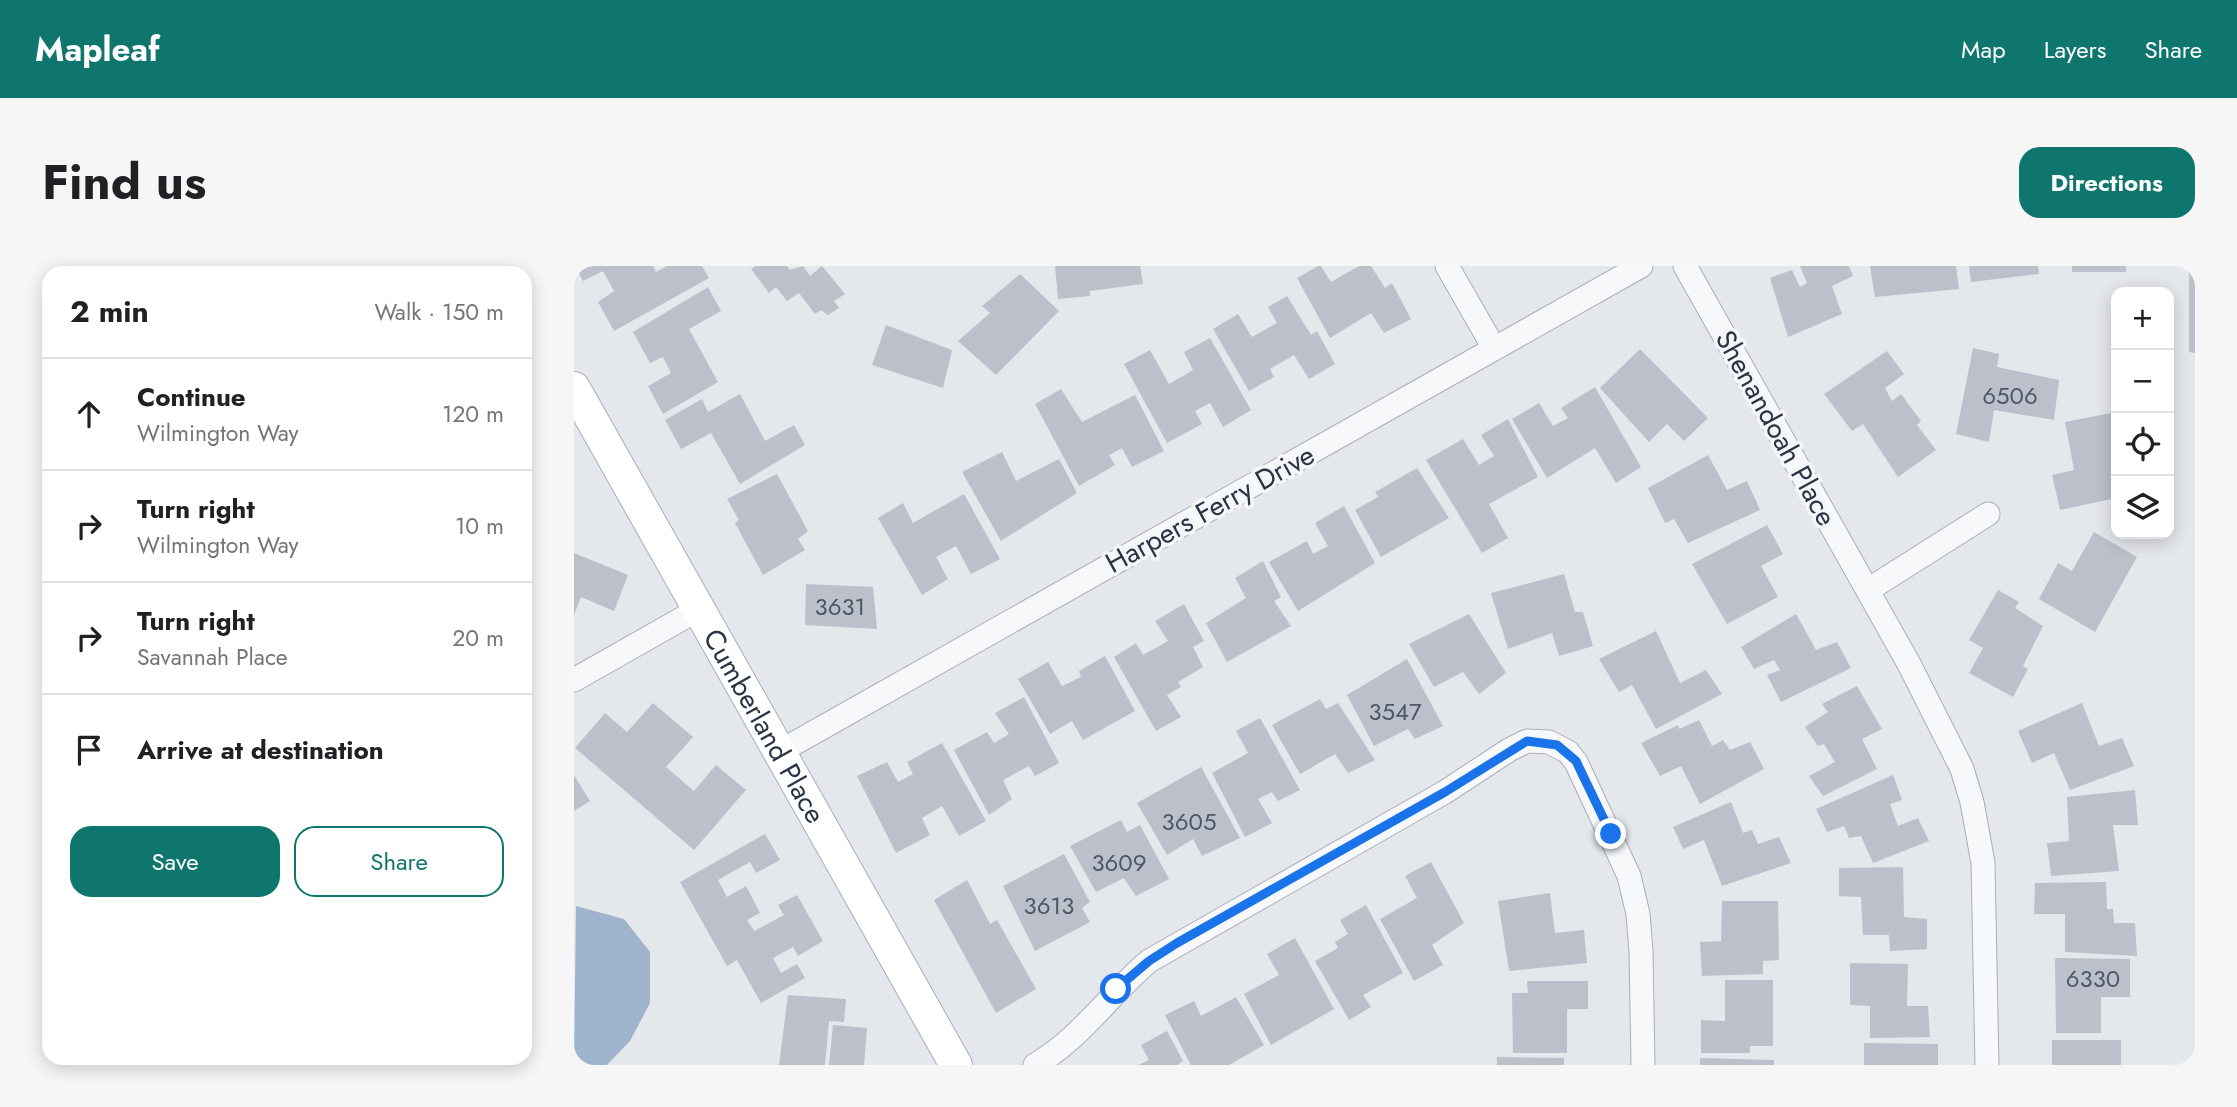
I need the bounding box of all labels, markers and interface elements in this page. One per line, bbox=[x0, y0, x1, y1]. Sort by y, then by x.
text: Mapleaf bbox=[35, 26, 160, 73]
text: Map bbox=[1961, 32, 2006, 67]
text: Layers bbox=[2044, 32, 2106, 67]
text: Share bbox=[2144, 32, 2202, 67]
text: Find us bbox=[42, 147, 206, 217]
button: Directions bbox=[2019, 147, 2195, 218]
map controls bbox=[2111, 287, 2174, 539]
button: + bbox=[2111, 287, 2174, 350]
text: 2 min bbox=[70, 290, 149, 333]
text: Walk · 150 m bbox=[374, 295, 504, 329]
street label: Shenandoah Place bbox=[1705, 323, 1847, 533]
button: − bbox=[2111, 350, 2174, 413]
text: Continue bbox=[137, 378, 246, 416]
house number: 6506 bbox=[1982, 378, 2038, 413]
icon: ahead bbox=[70, 395, 108, 433]
text: 120 m bbox=[442, 397, 504, 431]
button: locate bbox=[2111, 413, 2174, 476]
text: Wilmington Way bbox=[137, 416, 299, 450]
street label: Harpers Ferry Drive bbox=[1098, 435, 1322, 583]
button: layers bbox=[2111, 476, 2174, 539]
text: Turn right bbox=[137, 490, 255, 528]
icon: right bbox=[70, 507, 108, 545]
text: 10 m bbox=[455, 509, 504, 543]
text: Wilmington Way bbox=[137, 528, 299, 562]
house number: 3631 bbox=[815, 589, 865, 624]
text: Turn right bbox=[137, 602, 255, 640]
icon: right bbox=[70, 619, 108, 657]
text: 20 m bbox=[452, 621, 504, 655]
street label: Cumberland Place bbox=[693, 621, 836, 831]
text: Savannah Place bbox=[137, 640, 288, 674]
house number: 3547 bbox=[1368, 694, 1422, 729]
icon: arrive bbox=[70, 731, 108, 769]
text: Arrive at destination bbox=[137, 731, 384, 769]
house number: 3605 bbox=[1162, 804, 1216, 839]
route end bbox=[1595, 818, 1626, 849]
button: Save bbox=[70, 826, 280, 897]
button: Share bbox=[294, 826, 504, 897]
house number: 3609 bbox=[1091, 845, 1147, 880]
house number: 3613 bbox=[1024, 888, 1074, 923]
house number: 6330 bbox=[2066, 961, 2120, 996]
route start bbox=[1100, 973, 1131, 1004]

